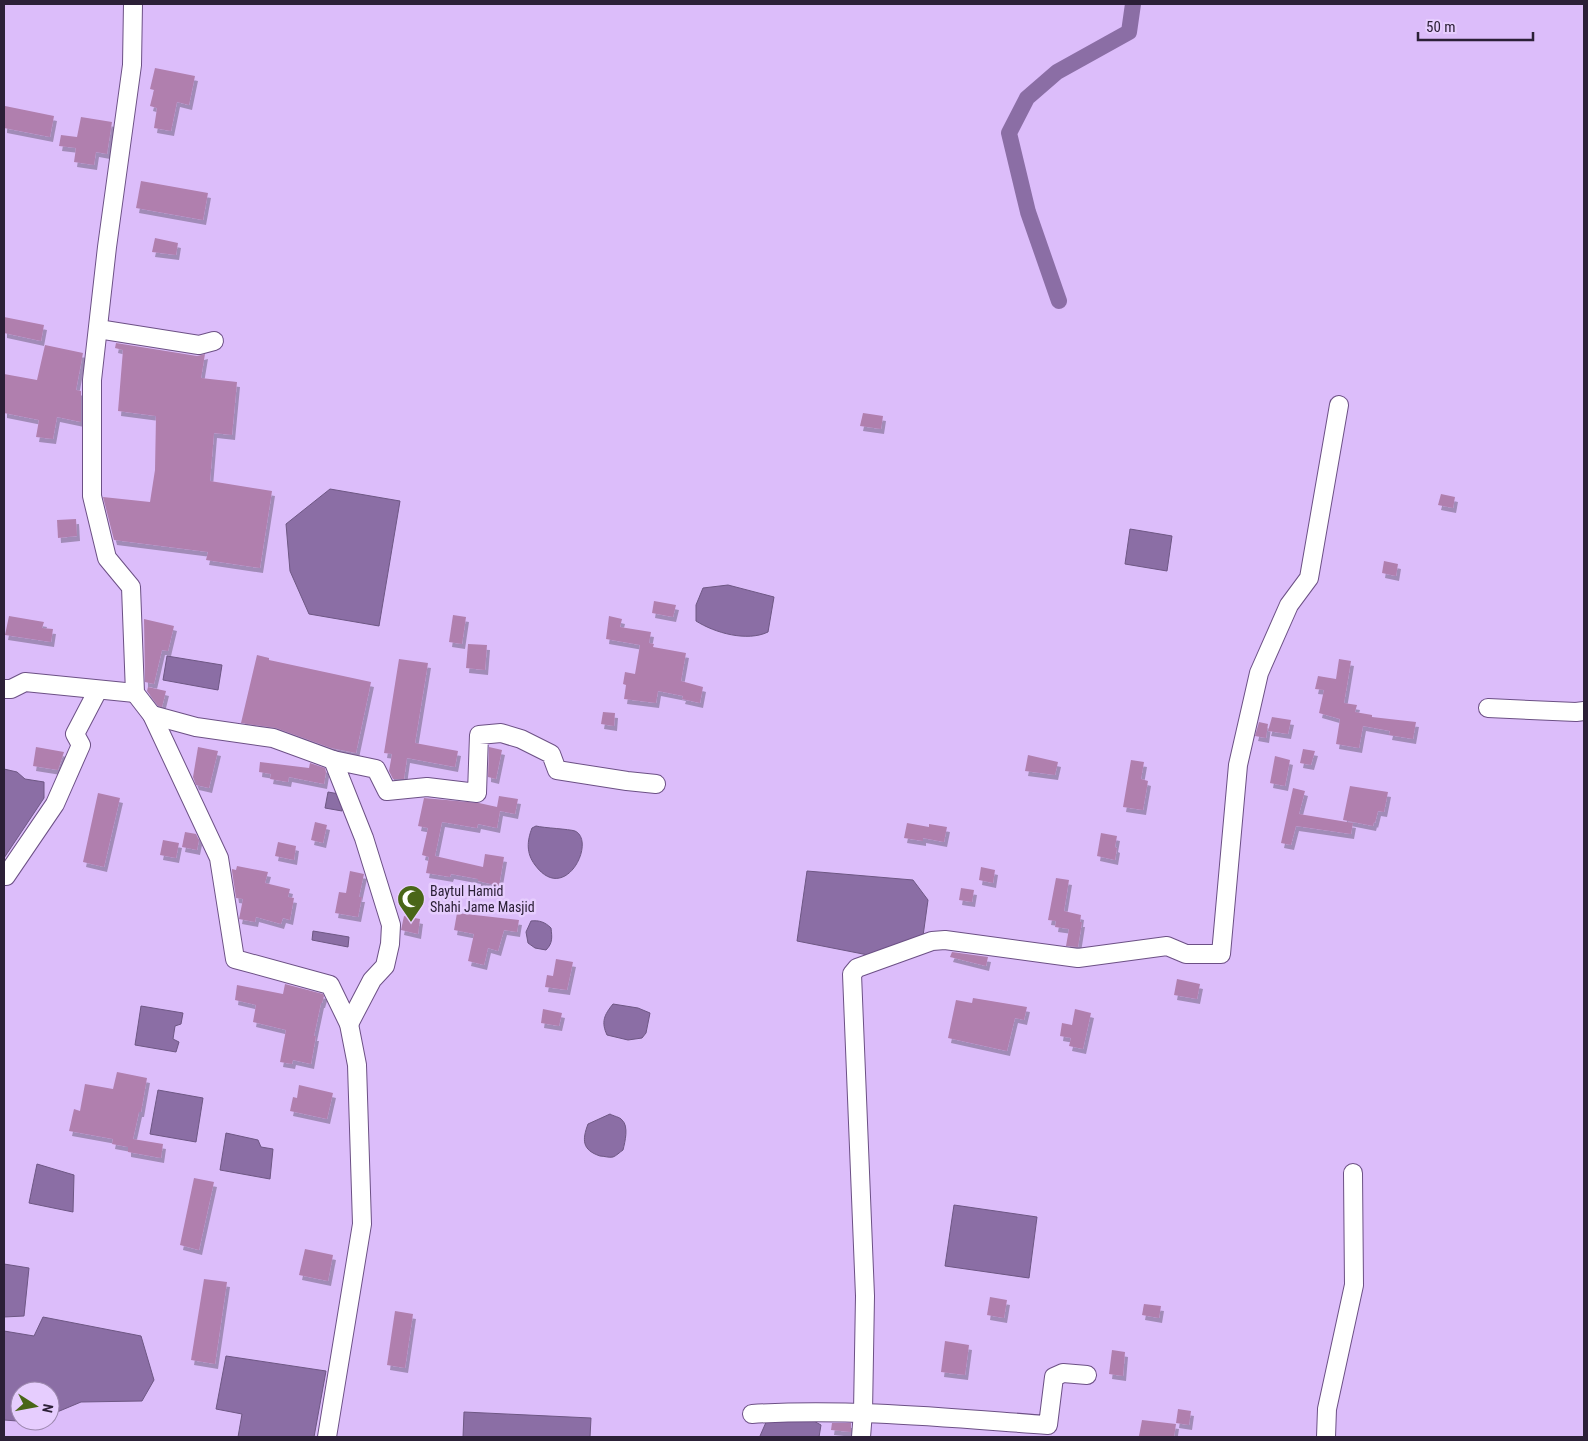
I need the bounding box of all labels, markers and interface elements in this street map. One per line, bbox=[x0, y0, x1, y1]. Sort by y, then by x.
scale bar bbox=[1418, 10, 1533, 42]
text: 50 m bbox=[1426, 18, 1456, 36]
place label: Baytul Hamid Shahi Jame Masjid bbox=[430, 883, 535, 915]
mosque icon: Baytul Hamid Shahi Jame Masjid bbox=[396, 884, 426, 923]
north arrow bbox=[10, 1381, 60, 1431]
text: N bbox=[39, 1403, 56, 1414]

